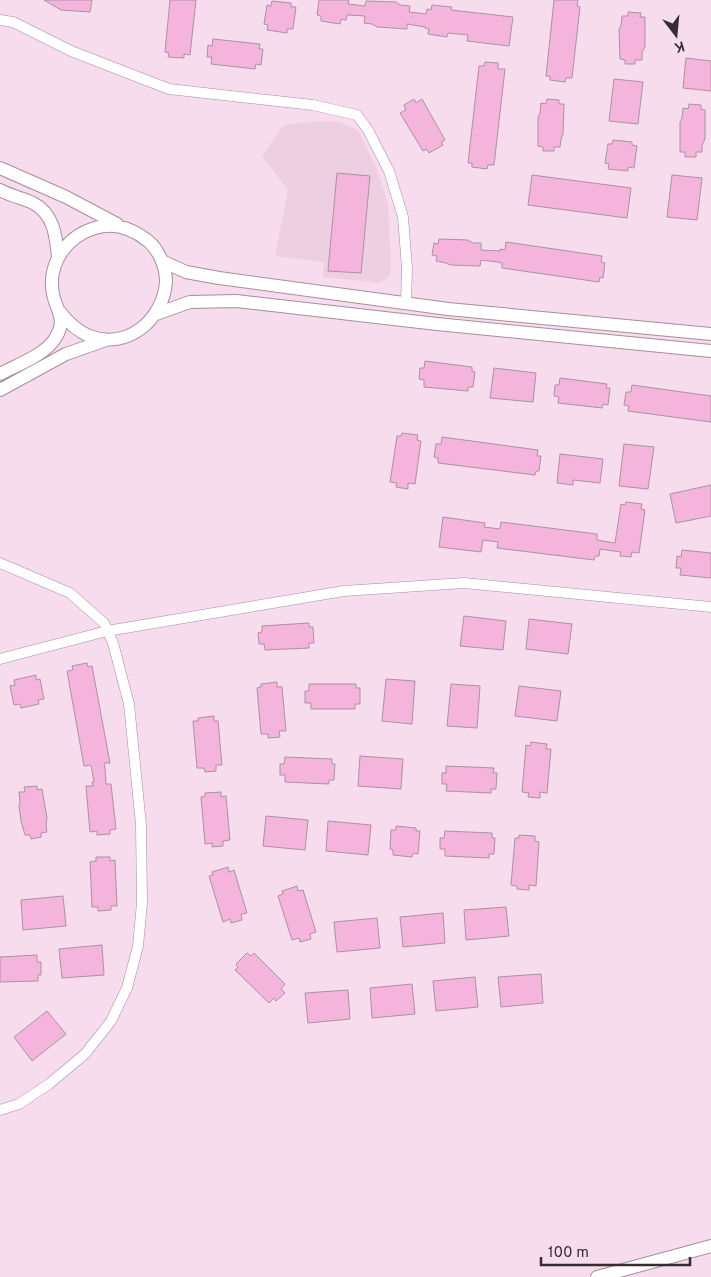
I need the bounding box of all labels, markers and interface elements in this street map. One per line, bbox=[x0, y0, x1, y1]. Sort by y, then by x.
north arrow bbox=[651, 10, 701, 60]
text: K bbox=[672, 37, 686, 56]
scale bar bbox=[541, 1234, 690, 1266]
text: 100 m bbox=[548, 1244, 589, 1263]

